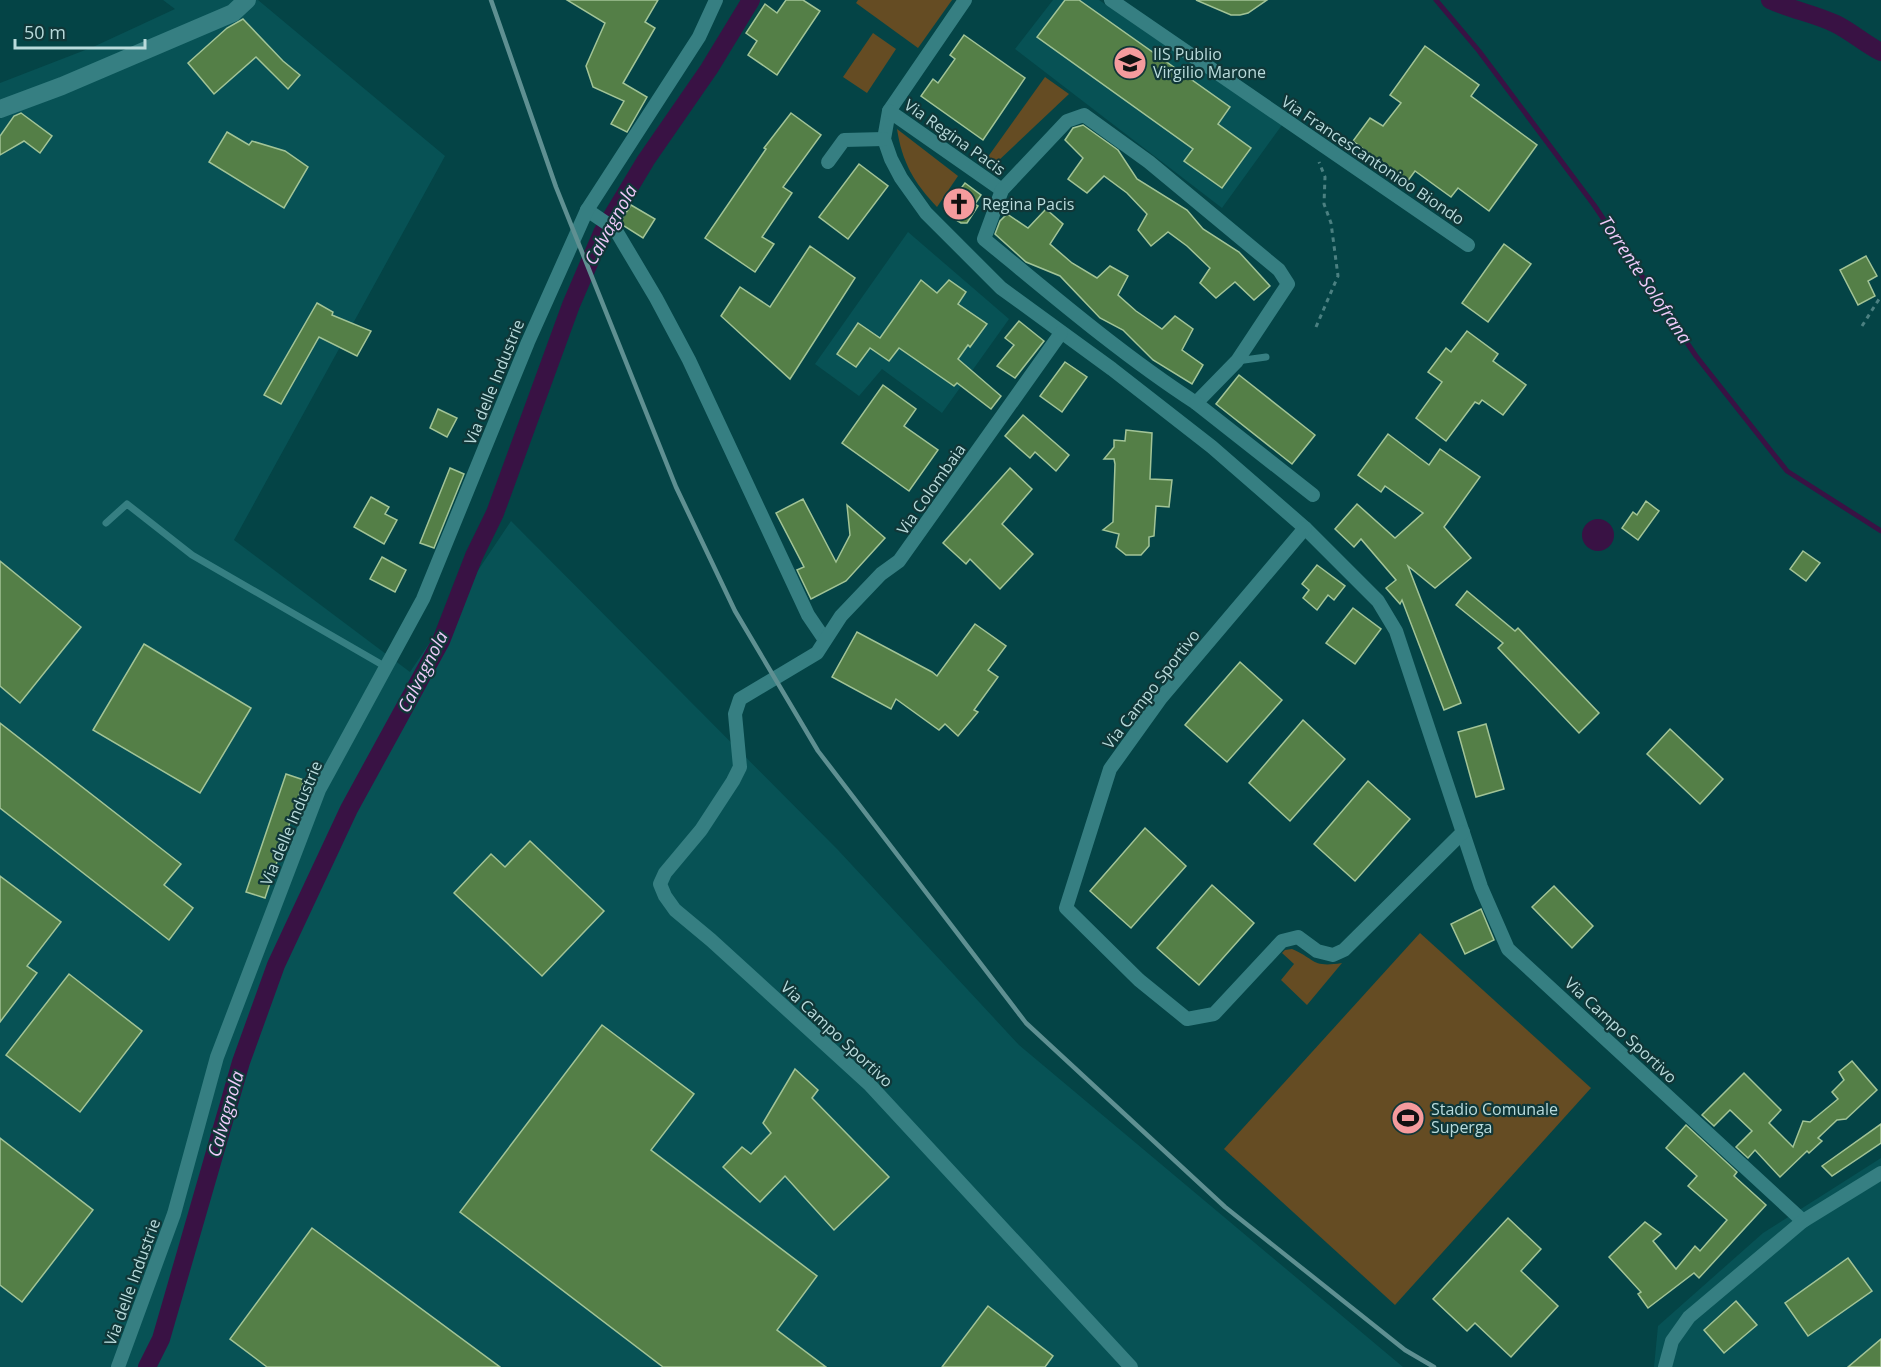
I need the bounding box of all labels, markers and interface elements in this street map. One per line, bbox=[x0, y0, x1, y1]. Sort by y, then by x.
scale bar bbox=[15, 12, 146, 50]
text: 50 m bbox=[24, 20, 66, 44]
place label: IIS Publio Virgilio Marone bbox=[1153, 43, 1266, 83]
school or university icon: IIS Publio Virgilio Marone bbox=[1112, 45, 1148, 81]
street label: Via Francescantonioo Biondo bbox=[1277, 90, 1469, 230]
street label: Via Regina Pacis bbox=[900, 94, 1010, 180]
water label: Calvagnola bbox=[578, 180, 642, 269]
church icon: Regina Pacis bbox=[941, 186, 977, 222]
place label: Regina Pacis bbox=[982, 193, 1074, 215]
water label: Torrente Solofrana bbox=[1594, 211, 1698, 348]
street label: Via delle Industrie bbox=[459, 316, 529, 448]
street label: Via Colombaia bbox=[891, 439, 971, 539]
street label: Via Campo Sportivo bbox=[1097, 625, 1205, 753]
water label: Calvagnola bbox=[391, 627, 453, 716]
street label: Via delle Industrie bbox=[255, 757, 327, 889]
street label: Via Campo Sportivo bbox=[1560, 972, 1682, 1088]
street label: Via Campo Sportivo bbox=[776, 976, 898, 1092]
water label: Calvagnola bbox=[201, 1068, 249, 1159]
place label: Stadio Comunale Superga bbox=[1431, 1098, 1558, 1138]
sports icon: Stadio Comunale Superga bbox=[1390, 1100, 1426, 1136]
street label: Via delle Industrie bbox=[99, 1216, 165, 1348]

